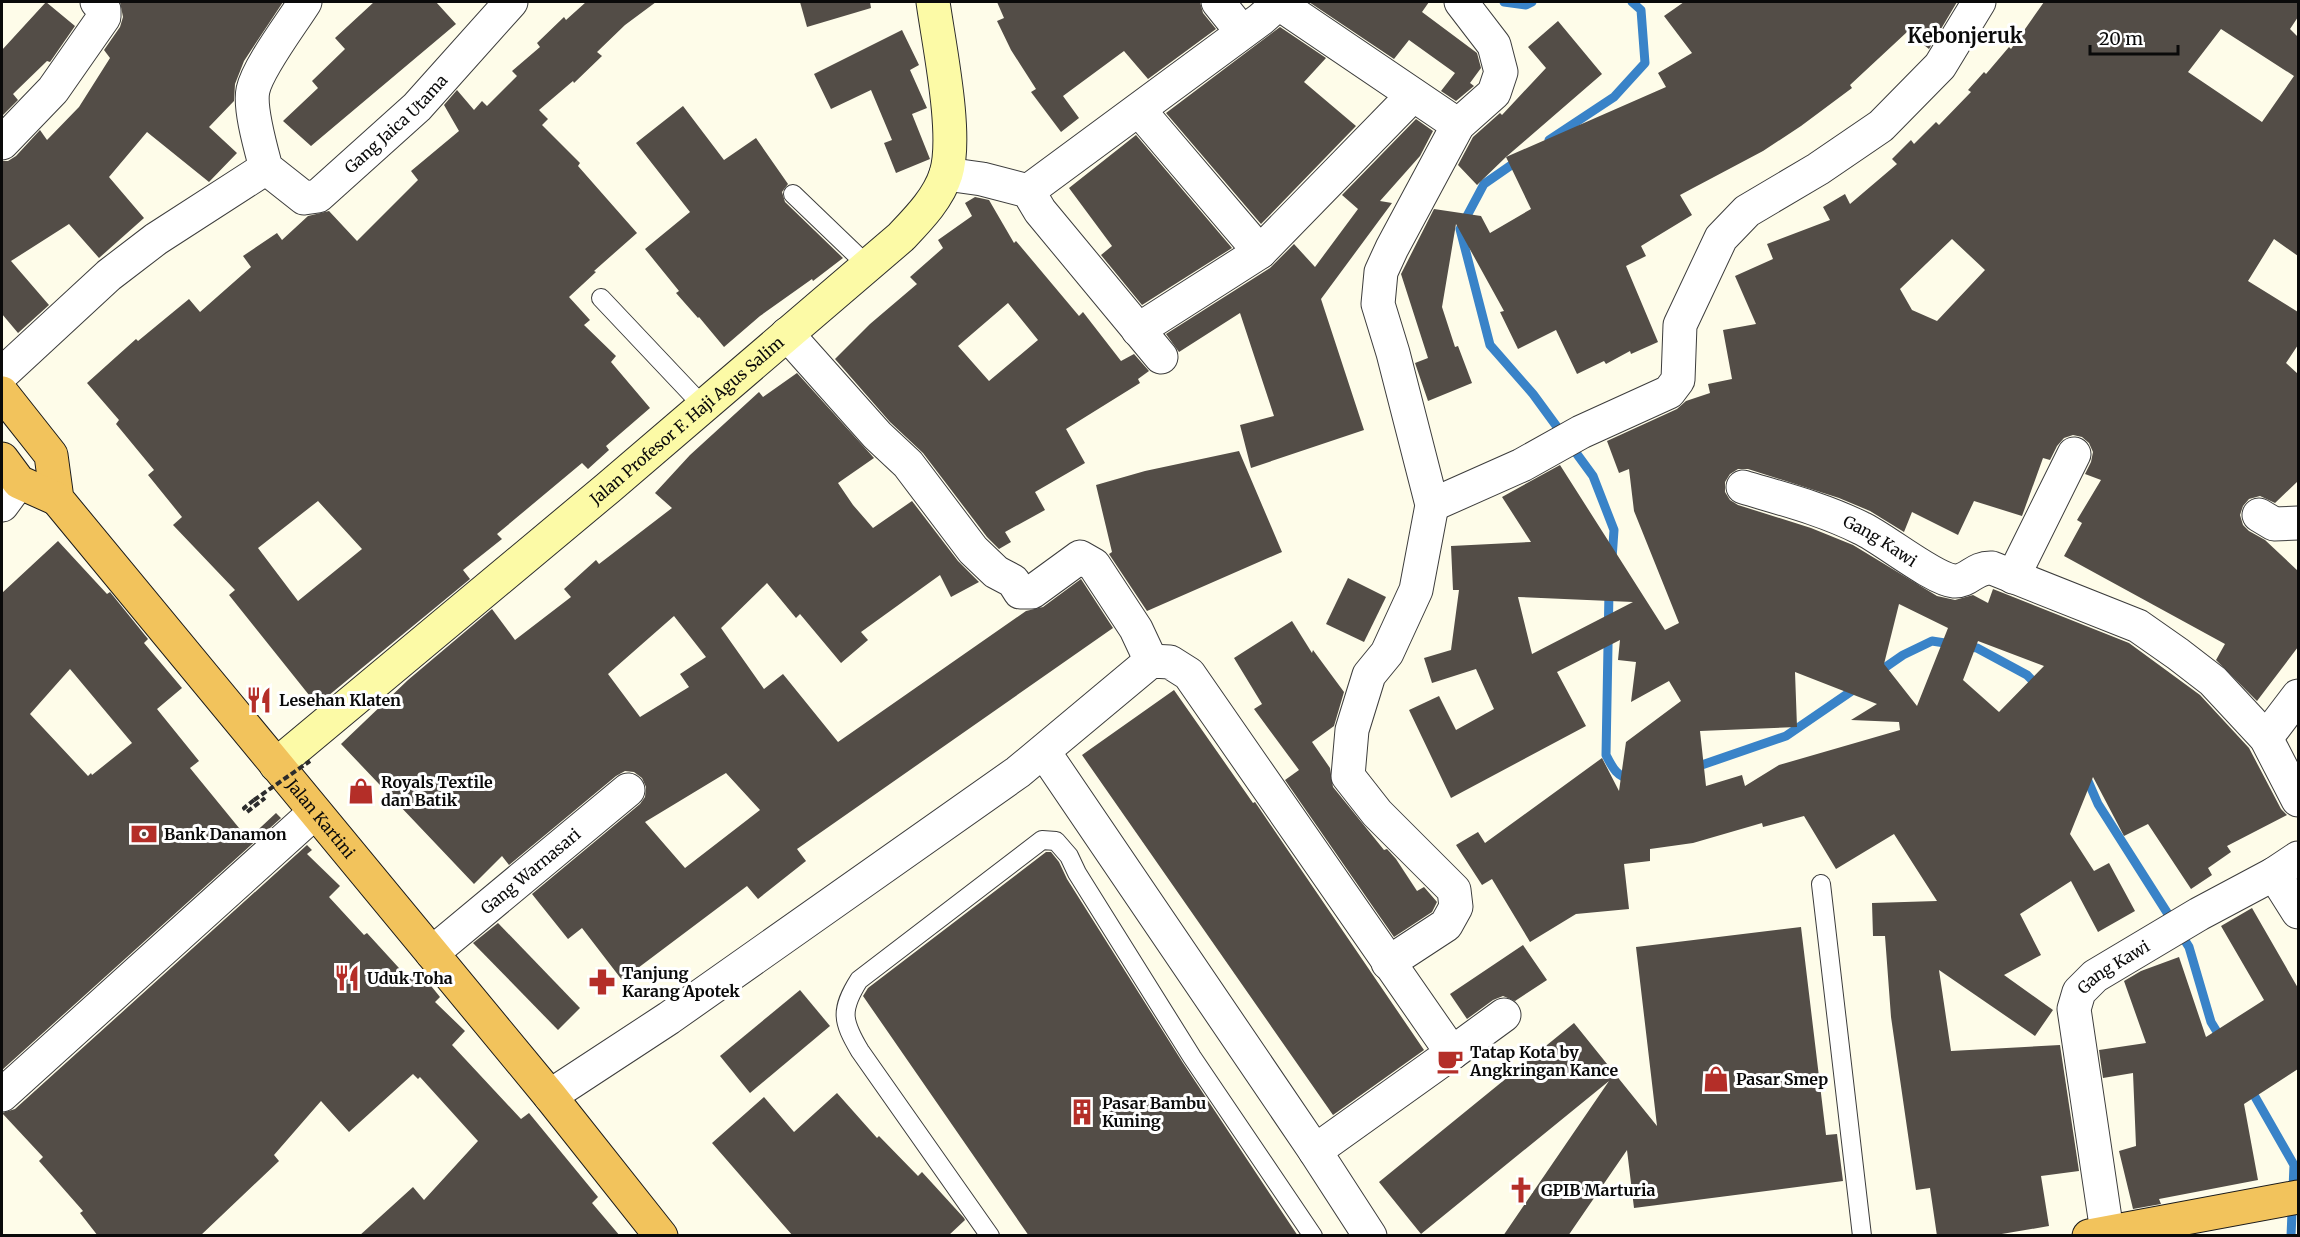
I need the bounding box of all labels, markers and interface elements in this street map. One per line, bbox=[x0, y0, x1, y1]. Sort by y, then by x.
scale bar bbox=[2090, 18, 2178, 56]
district label: Kebonjeruk bbox=[1907, 23, 2023, 48]
text: 20 m bbox=[2099, 27, 2143, 50]
street label: Gang Jaica Utama bbox=[340, 70, 452, 177]
street label: Jalan Profesor F. Haji Agus Salim bbox=[585, 332, 788, 510]
street label: Gang Kawi bbox=[1840, 511, 1921, 571]
restaurant icon: Lesehan Klaten bbox=[244, 685, 274, 715]
place label: Lesehan Klaten bbox=[279, 690, 401, 710]
place label: Royals Textile dan Batik bbox=[381, 772, 493, 810]
street label: Jalan Kartini bbox=[282, 774, 359, 862]
shop icon: Royals Textile dan Batik bbox=[346, 776, 376, 806]
bank icon: Bank Danamon bbox=[129, 819, 159, 849]
place label: Bank Danamon bbox=[164, 824, 287, 844]
street label: Gang Warnasari bbox=[476, 824, 584, 918]
street label: Gang Kawi bbox=[2073, 936, 2153, 998]
restaurant icon: Uduk Toha bbox=[332, 963, 362, 993]
place label: Tanjung Karang Apotek bbox=[622, 963, 740, 1001]
pharmacy icon: Tanjung Karang Apotek bbox=[587, 967, 617, 997]
place label: Uduk Toha bbox=[367, 968, 453, 988]
place label: Tatap Kota by Angkringan Kance bbox=[1469, 1042, 1618, 1080]
cafe icon: Tatap Kota by Angkringan Kance bbox=[1435, 1046, 1465, 1076]
shop icon: Pasar Smep bbox=[1701, 1064, 1731, 1094]
place label: Pasar Smep bbox=[1736, 1069, 1828, 1089]
place label: Pasar Bambu Kuning bbox=[1102, 1093, 1206, 1131]
building icon: Pasar Bambu Kuning bbox=[1067, 1097, 1097, 1127]
church icon: GPIB Marturia bbox=[1506, 1175, 1536, 1205]
place label: GPIB Marturia bbox=[1541, 1180, 1655, 1200]

